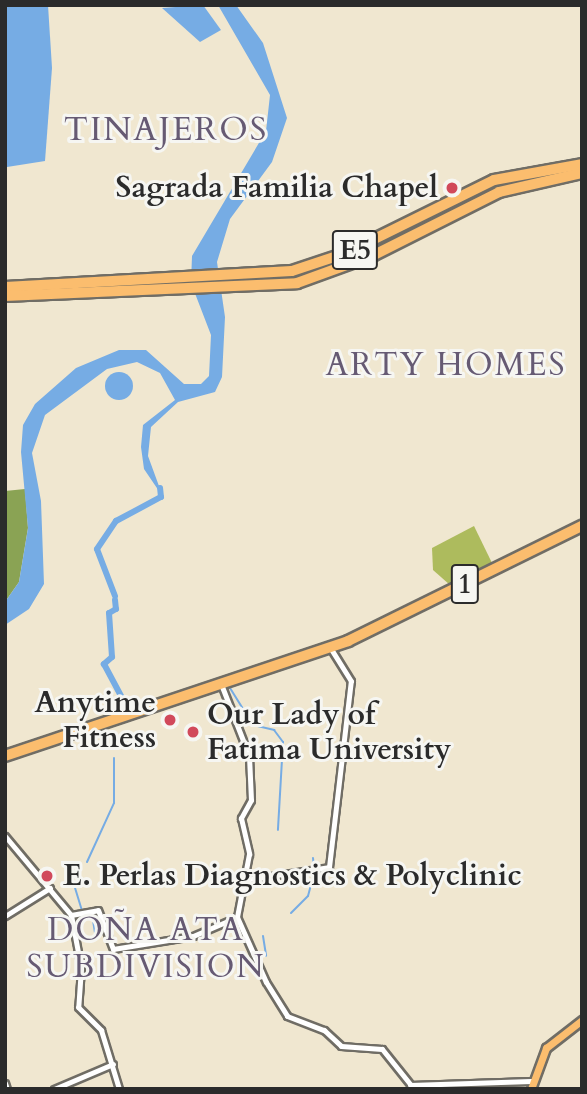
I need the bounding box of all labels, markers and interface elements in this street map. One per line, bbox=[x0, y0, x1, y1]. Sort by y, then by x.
district label: TINAJEROS bbox=[65, 110, 267, 150]
place label: Sagrada Familia Chapel bbox=[116, 170, 438, 206]
marker: Sagrada Familia Chapel bbox=[444, 180, 460, 196]
road number: E5 bbox=[330, 226, 380, 274]
district label: ARTY HOMES bbox=[327, 346, 565, 384]
road number: 1 bbox=[449, 560, 481, 608]
place label: Anytime Fitness bbox=[34, 685, 156, 756]
place label: Our Lady of Fatima University bbox=[207, 697, 451, 768]
marker: Anytime Fitness bbox=[162, 712, 178, 728]
marker: Our Lady of Fatima University bbox=[185, 724, 201, 740]
place label: E. Perlas Diagnostics & Polyclinic bbox=[63, 858, 522, 894]
marker: E. Perlas Diagnostics & Polyclinic bbox=[37, 866, 57, 886]
district label: DOÑA ATA SUBDIVISION bbox=[28, 912, 264, 987]

